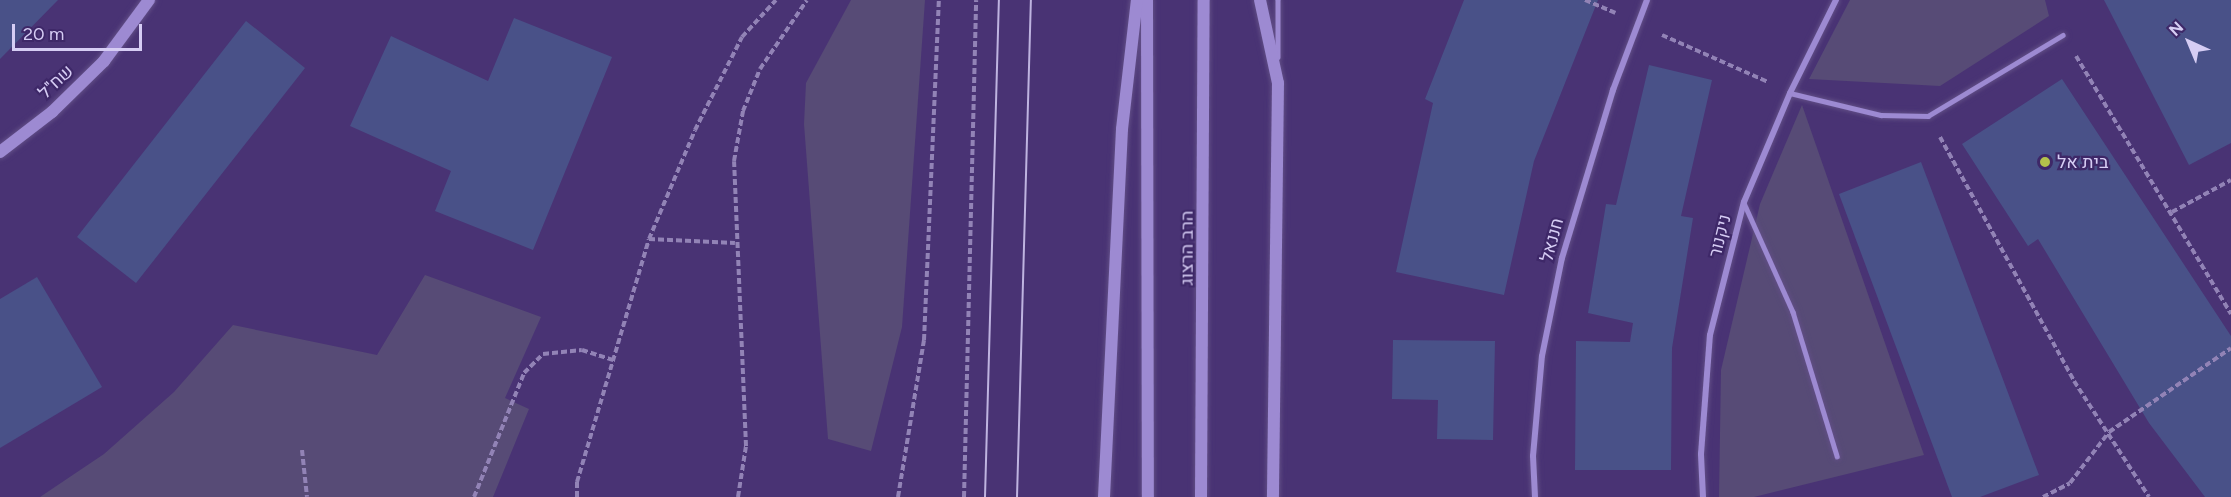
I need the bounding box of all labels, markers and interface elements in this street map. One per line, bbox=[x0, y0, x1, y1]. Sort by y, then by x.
scale bar bbox=[15, 12, 146, 50]
north arrow bbox=[2159, 12, 2219, 72]
text: N bbox=[2165, 18, 2187, 40]
text: 20 m bbox=[23, 23, 64, 45]
street label: שח"ל bbox=[34, 60, 78, 104]
place label: בית אל bbox=[2057, 151, 2108, 173]
marker: בית אל bbox=[2038, 155, 2052, 169]
street label: הרב הרצוג bbox=[1176, 211, 1198, 285]
street label: ניקנור bbox=[1704, 212, 1736, 260]
street label: חננאל bbox=[1536, 216, 1568, 264]

